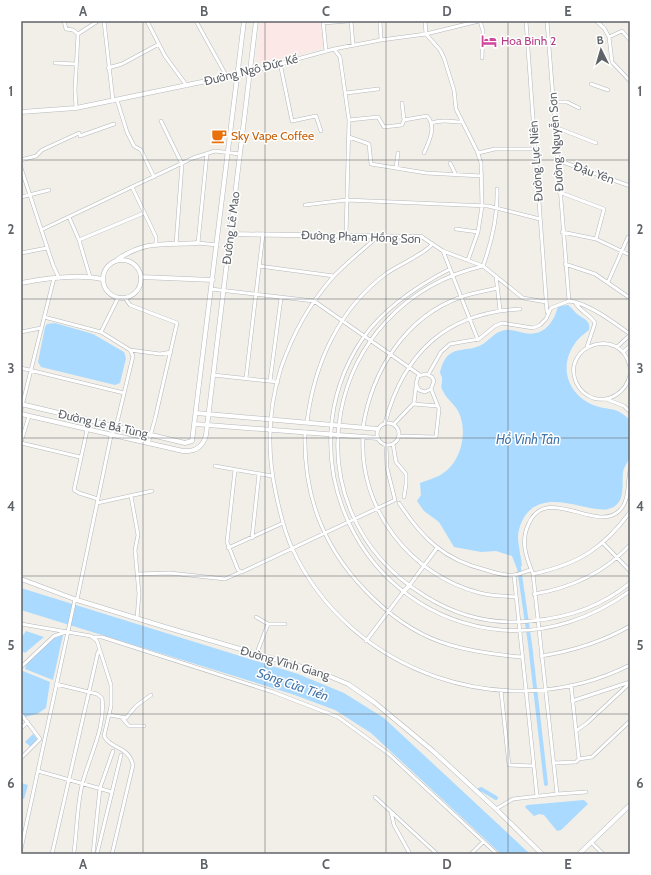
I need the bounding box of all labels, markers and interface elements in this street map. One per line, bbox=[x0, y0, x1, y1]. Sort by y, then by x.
text: A bbox=[79, 3, 88, 19]
text: B bbox=[200, 3, 208, 19]
text: C bbox=[322, 3, 330, 19]
text: D bbox=[442, 3, 452, 19]
text: E bbox=[564, 3, 572, 19]
north arrow bbox=[581, 30, 621, 70]
hotel icon: Hoa Binh 2 bbox=[480, 32, 498, 50]
place label: Hoa Binh 2 bbox=[501, 33, 556, 48]
text: B bbox=[596, 33, 604, 47]
street label: Đường Ngô Đức Kế bbox=[202, 50, 300, 88]
text: 1 bbox=[9, 83, 13, 99]
text: 1 bbox=[638, 83, 642, 99]
street label: Đường Nguyễn Sơn bbox=[545, 92, 566, 192]
street label: Đường Lục Niên bbox=[525, 120, 546, 202]
cafe icon: Sky Vape Coffee bbox=[210, 127, 228, 145]
place label: Sky Vape Coffee bbox=[231, 128, 314, 143]
street label: Đậu Yên bbox=[572, 158, 617, 187]
street label: Đường Lê Mao bbox=[219, 190, 242, 265]
text: 2 bbox=[8, 221, 15, 237]
text: 2 bbox=[637, 221, 644, 237]
street label: Đường Phạm Hồng Sơn bbox=[301, 227, 421, 246]
text: 3 bbox=[7, 360, 15, 376]
text: 3 bbox=[636, 360, 644, 376]
street label: Đường Lê Bá Tùng bbox=[57, 406, 150, 441]
water label: Hồ Vinh Tân bbox=[496, 431, 560, 447]
text: 4 bbox=[7, 498, 15, 514]
text: 4 bbox=[636, 498, 644, 514]
text: 5 bbox=[8, 637, 15, 653]
text: 5 bbox=[637, 637, 644, 653]
street label: Đường Vĩnh Giang bbox=[239, 643, 333, 683]
water label: Sông Cửa Tiền bbox=[255, 664, 331, 704]
text: 6 bbox=[7, 775, 15, 791]
text: 6 bbox=[636, 775, 644, 791]
text: A bbox=[79, 856, 88, 872]
text: B bbox=[200, 856, 208, 872]
text: C bbox=[322, 856, 330, 872]
text: D bbox=[442, 856, 452, 872]
text: E bbox=[564, 856, 572, 872]

